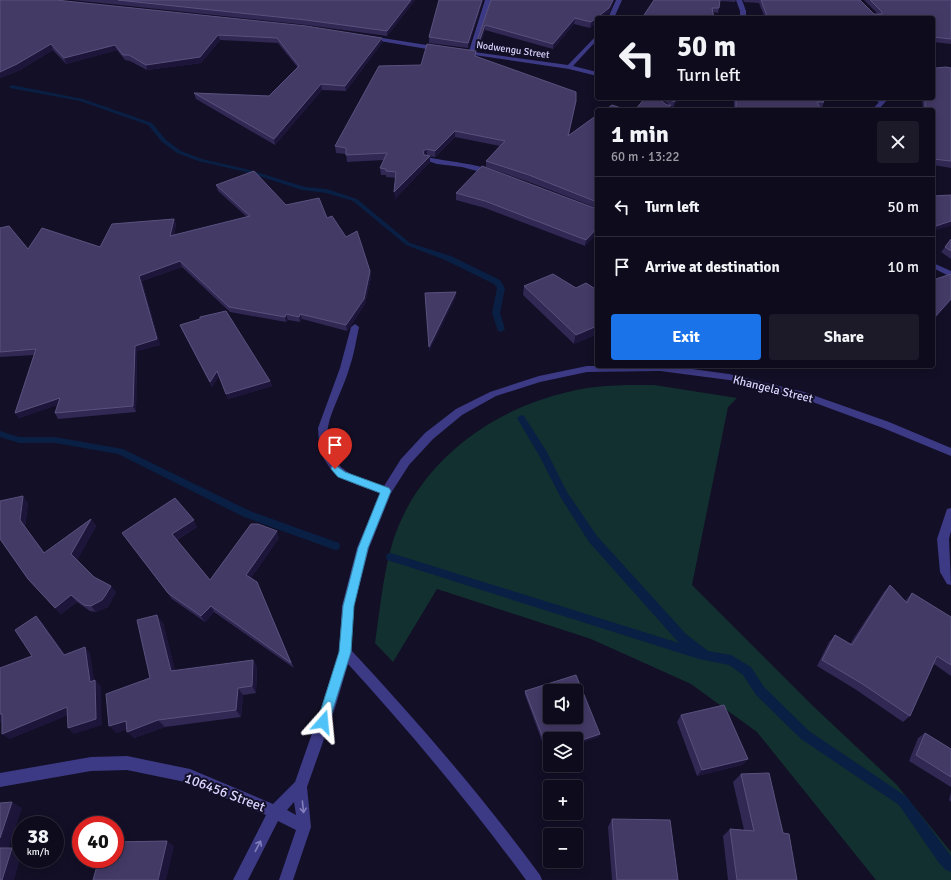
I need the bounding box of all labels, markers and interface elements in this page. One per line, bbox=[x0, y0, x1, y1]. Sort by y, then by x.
text: 50 m bbox=[677, 30, 736, 64]
icon: left bbox=[611, 32, 663, 84]
street label: Nodwengu Street bbox=[475, 39, 551, 61]
text: Turn left bbox=[677, 64, 740, 86]
text: 1 min bbox=[611, 119, 669, 149]
button: close bbox=[877, 121, 919, 163]
text: 60 m · 13:22 bbox=[611, 149, 680, 165]
icon: left bbox=[611, 196, 633, 218]
text: Turn left bbox=[645, 198, 699, 216]
text: 50 m bbox=[888, 198, 919, 216]
icon: arrive bbox=[611, 256, 633, 278]
text: Arrive at destination bbox=[645, 258, 780, 276]
text: 10 m bbox=[888, 258, 919, 276]
button: Exit bbox=[611, 314, 761, 360]
button: Share bbox=[769, 314, 919, 360]
street label: Khangela Street bbox=[731, 372, 815, 407]
pin bbox=[318, 428, 352, 469]
icon: arrive bbox=[324, 434, 346, 456]
map controls bbox=[543, 684, 583, 868]
button: sound bbox=[543, 684, 583, 724]
position arrow bbox=[302, 701, 344, 743]
button: layers bbox=[543, 732, 583, 772]
street label: 106456 Street bbox=[182, 769, 268, 816]
button: + bbox=[543, 780, 583, 820]
one-way arrow bbox=[299, 800, 307, 813]
speed limit sign: 40 bbox=[72, 816, 124, 868]
text: 38 bbox=[27, 824, 49, 849]
button: − bbox=[543, 828, 583, 868]
one-way arrow bbox=[255, 840, 262, 852]
text: km/h bbox=[27, 846, 49, 858]

